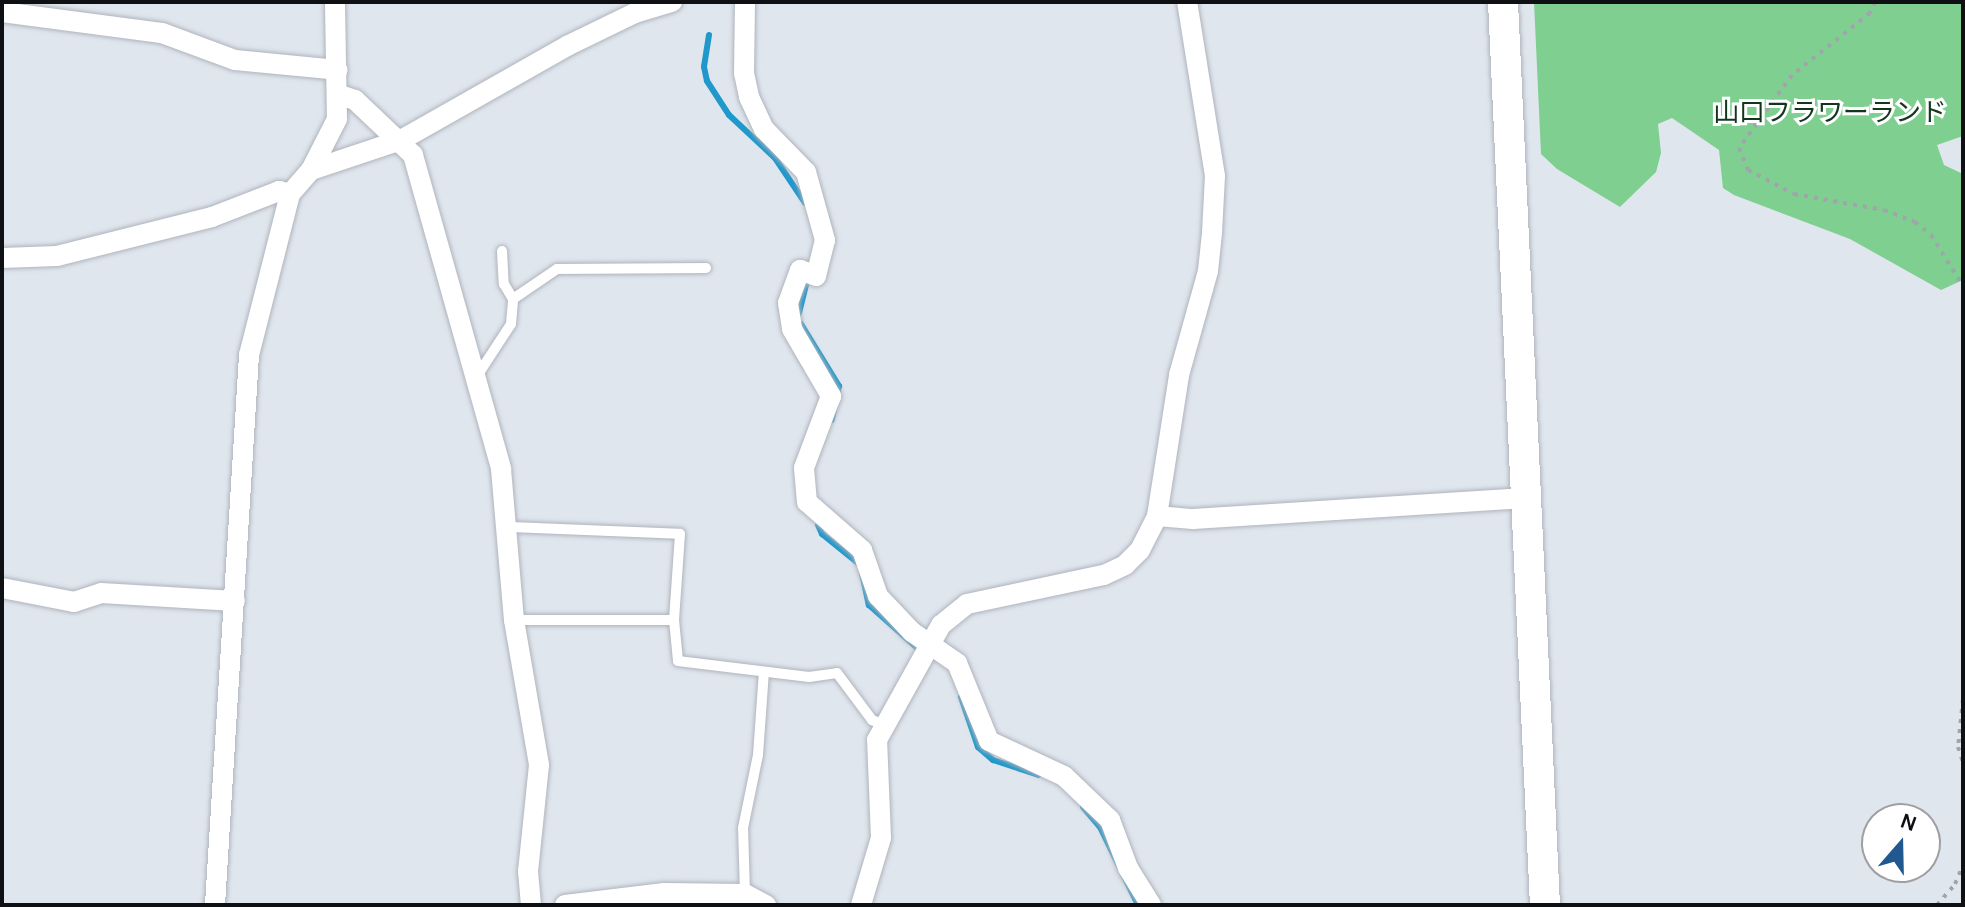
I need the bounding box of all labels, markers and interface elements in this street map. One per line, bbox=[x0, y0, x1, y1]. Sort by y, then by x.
park label: 山口フラワーランド bbox=[1713, 97, 1947, 129]
north arrow bbox=[1861, 803, 1941, 883]
text: N bbox=[1897, 807, 1920, 837]

